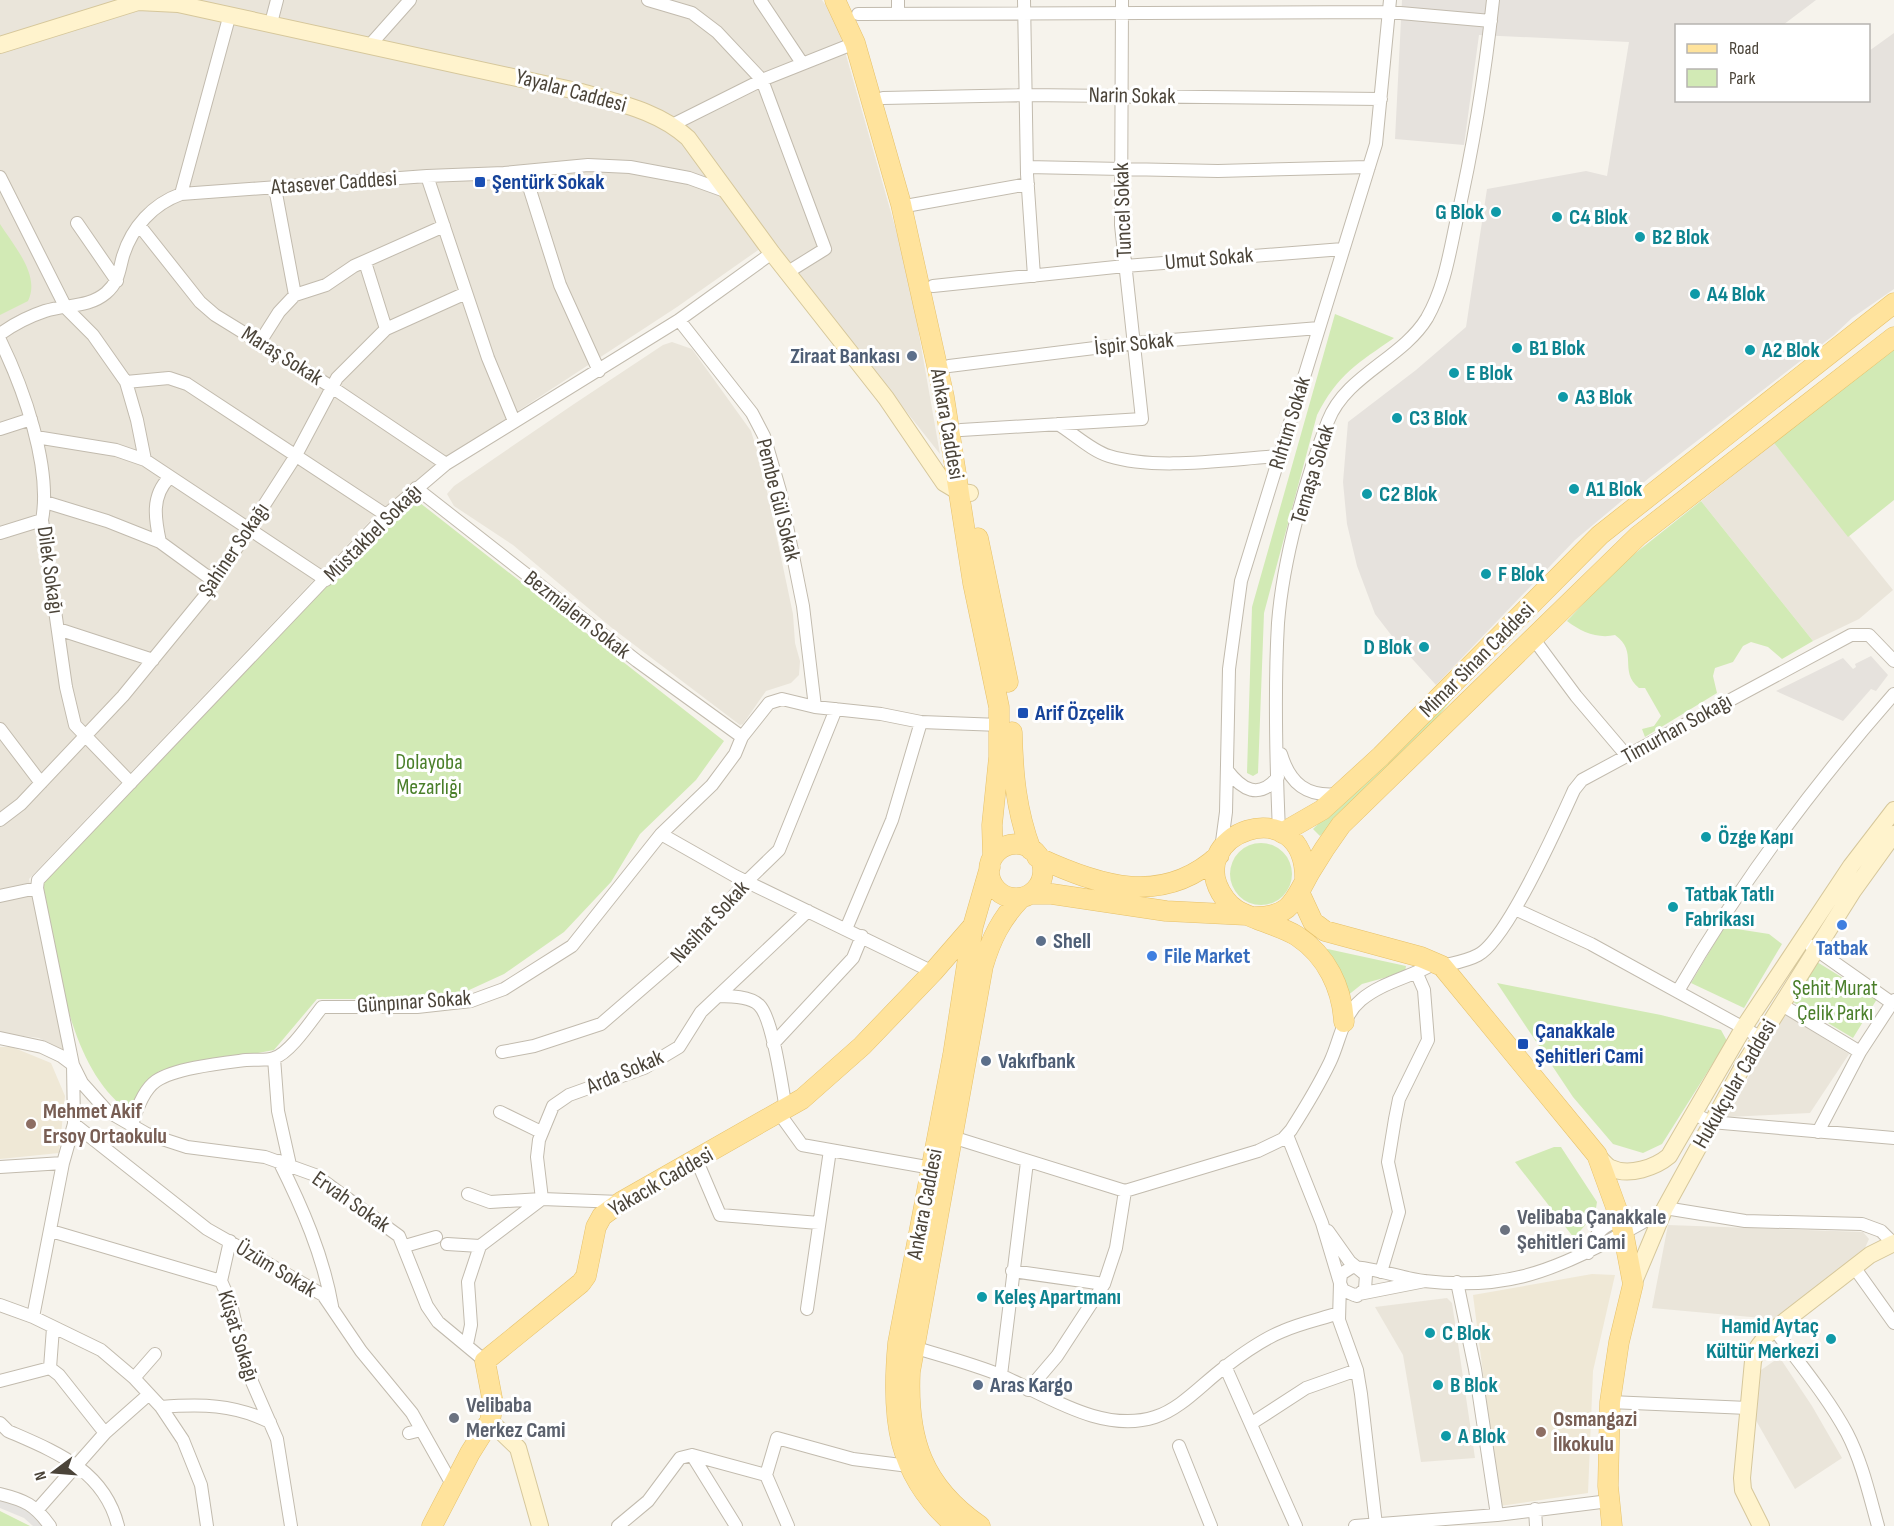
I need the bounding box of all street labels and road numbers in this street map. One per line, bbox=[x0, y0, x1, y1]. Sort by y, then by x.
street label: Yayalar Caddesi bbox=[513, 63, 629, 119]
street label: Narin Sokak bbox=[1088, 82, 1176, 110]
street label: Tuncel Sokak bbox=[1108, 162, 1138, 258]
street label: Atasever Caddesi bbox=[269, 165, 398, 201]
street label: Umut Sokak bbox=[1164, 242, 1255, 276]
street label: Maraş Sokak bbox=[236, 320, 328, 392]
street label: İspir Sokak bbox=[1093, 326, 1175, 362]
street label: Ankara Caddesi bbox=[924, 366, 970, 482]
street label: Rıhtım Sokak bbox=[1263, 373, 1317, 473]
street label: Temaşa Sokak bbox=[1285, 420, 1341, 527]
street label: Pembe Gül Sokak bbox=[750, 436, 806, 565]
street label: Müstakbel Sokağı bbox=[318, 478, 428, 588]
street label: Şahiner Sokağı bbox=[193, 498, 275, 602]
street label: Dilek Sokağı bbox=[31, 525, 69, 615]
street label: Bezmialem Sokak bbox=[518, 565, 636, 665]
street label: Mimar Sinan Caddesi bbox=[1414, 597, 1540, 723]
street label: Timurhan Sokağı bbox=[1617, 688, 1737, 770]
street label: Nasihat Sokak bbox=[665, 874, 756, 969]
street label: Günpınar Sokak bbox=[356, 985, 473, 1019]
street label: Hukukçular Caddesi bbox=[1687, 1015, 1783, 1153]
street label: Arda Sokak bbox=[582, 1044, 668, 1101]
street label: Yakacık Caddesi bbox=[604, 1141, 718, 1223]
street label: Ankara Caddesi bbox=[901, 1146, 949, 1263]
street label: Ervah Sokak bbox=[307, 1165, 396, 1239]
street label: Üzüm Sokak bbox=[231, 1234, 322, 1304]
street label: Küşat Sokağı bbox=[211, 1287, 265, 1385]

